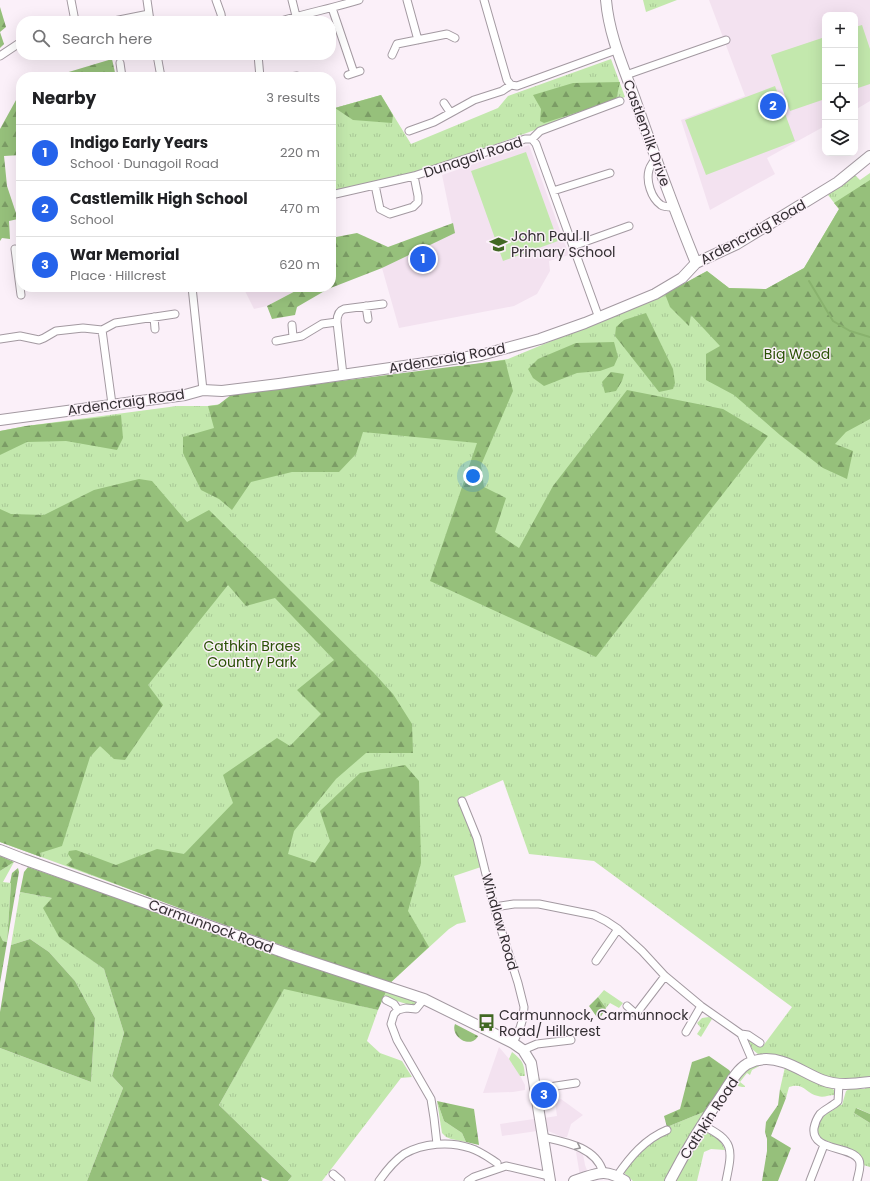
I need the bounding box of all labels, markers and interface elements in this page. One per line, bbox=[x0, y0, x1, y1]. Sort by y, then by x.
map controls bbox=[822, 12, 858, 156]
button: + bbox=[822, 12, 858, 48]
search box bbox=[16, 16, 336, 60]
icon: search bbox=[30, 27, 52, 49]
text: Search here bbox=[62, 28, 152, 49]
button: − bbox=[822, 48, 858, 84]
street label: Castlemilk Drive bbox=[618, 77, 676, 189]
button: locate bbox=[822, 84, 858, 120]
text: Nearby bbox=[32, 86, 96, 110]
text: 3 results bbox=[266, 88, 320, 107]
pin: 2 bbox=[760, 91, 786, 121]
button: layers bbox=[822, 120, 858, 156]
text: Indigo Early Years bbox=[70, 132, 208, 153]
street label: Dunagoil Road bbox=[421, 132, 525, 182]
text: 1 bbox=[43, 143, 47, 162]
text: 220 m bbox=[280, 143, 320, 162]
text: School · Dunagoil Road bbox=[70, 154, 219, 173]
text: Castlemilk High School bbox=[70, 188, 248, 209]
street label: Ardencraig Road bbox=[697, 195, 809, 269]
text: 2 bbox=[41, 199, 49, 218]
text: 470 m bbox=[280, 199, 320, 218]
text: School bbox=[70, 210, 114, 229]
place label: John Paul II Primary School bbox=[511, 226, 616, 262]
school or university icon: John Paul II Primary School bbox=[488, 234, 508, 254]
text: War Memorial bbox=[70, 244, 179, 265]
pin: 1 bbox=[410, 244, 436, 274]
text: 3 bbox=[41, 255, 49, 274]
text: 620 m bbox=[279, 255, 320, 274]
text: Place · Hillcrest bbox=[70, 266, 166, 285]
street label: Ardencraig Road bbox=[387, 338, 507, 378]
park label: Big Wood bbox=[764, 344, 830, 364]
street label: Ardencraig Road bbox=[66, 384, 186, 420]
your location bbox=[463, 466, 483, 486]
park label: Cathkin Braes Country Park bbox=[204, 636, 300, 672]
street label: Windlaw Road bbox=[477, 871, 523, 973]
street label: Carmunnock Road bbox=[146, 894, 276, 958]
place label: Carmunnock, Carmunnock Road/ Hillcrest bbox=[499, 1005, 689, 1041]
bus stop icon: Carmunnock, Carmunnock Road/ Hillcrest bbox=[476, 1013, 496, 1033]
street label: Cathkin Road bbox=[675, 1073, 743, 1163]
pin: 3 bbox=[531, 1080, 557, 1110]
one-way arrow bbox=[574, 1142, 582, 1150]

